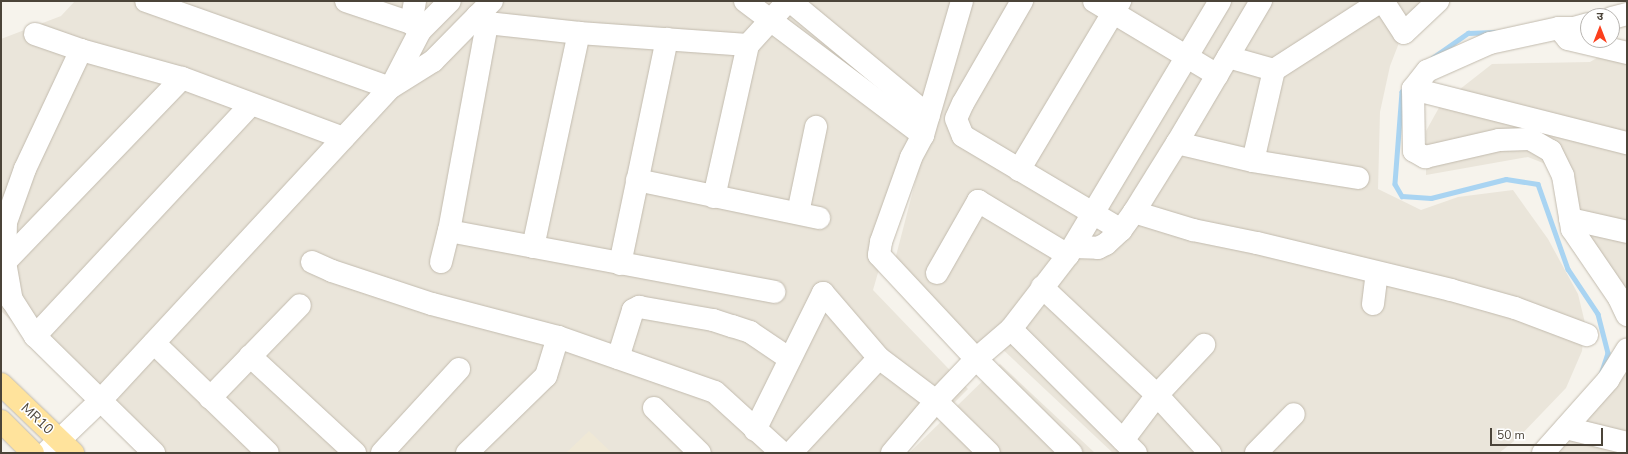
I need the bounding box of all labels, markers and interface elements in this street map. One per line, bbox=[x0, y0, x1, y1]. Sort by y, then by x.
north arrow bbox=[1580, 8, 1620, 48]
text: उ bbox=[1597, 9, 1603, 24]
street label: MR10 bbox=[17, 400, 57, 438]
scale bar bbox=[1492, 420, 1605, 446]
text: 50 m bbox=[1497, 427, 1525, 443]

